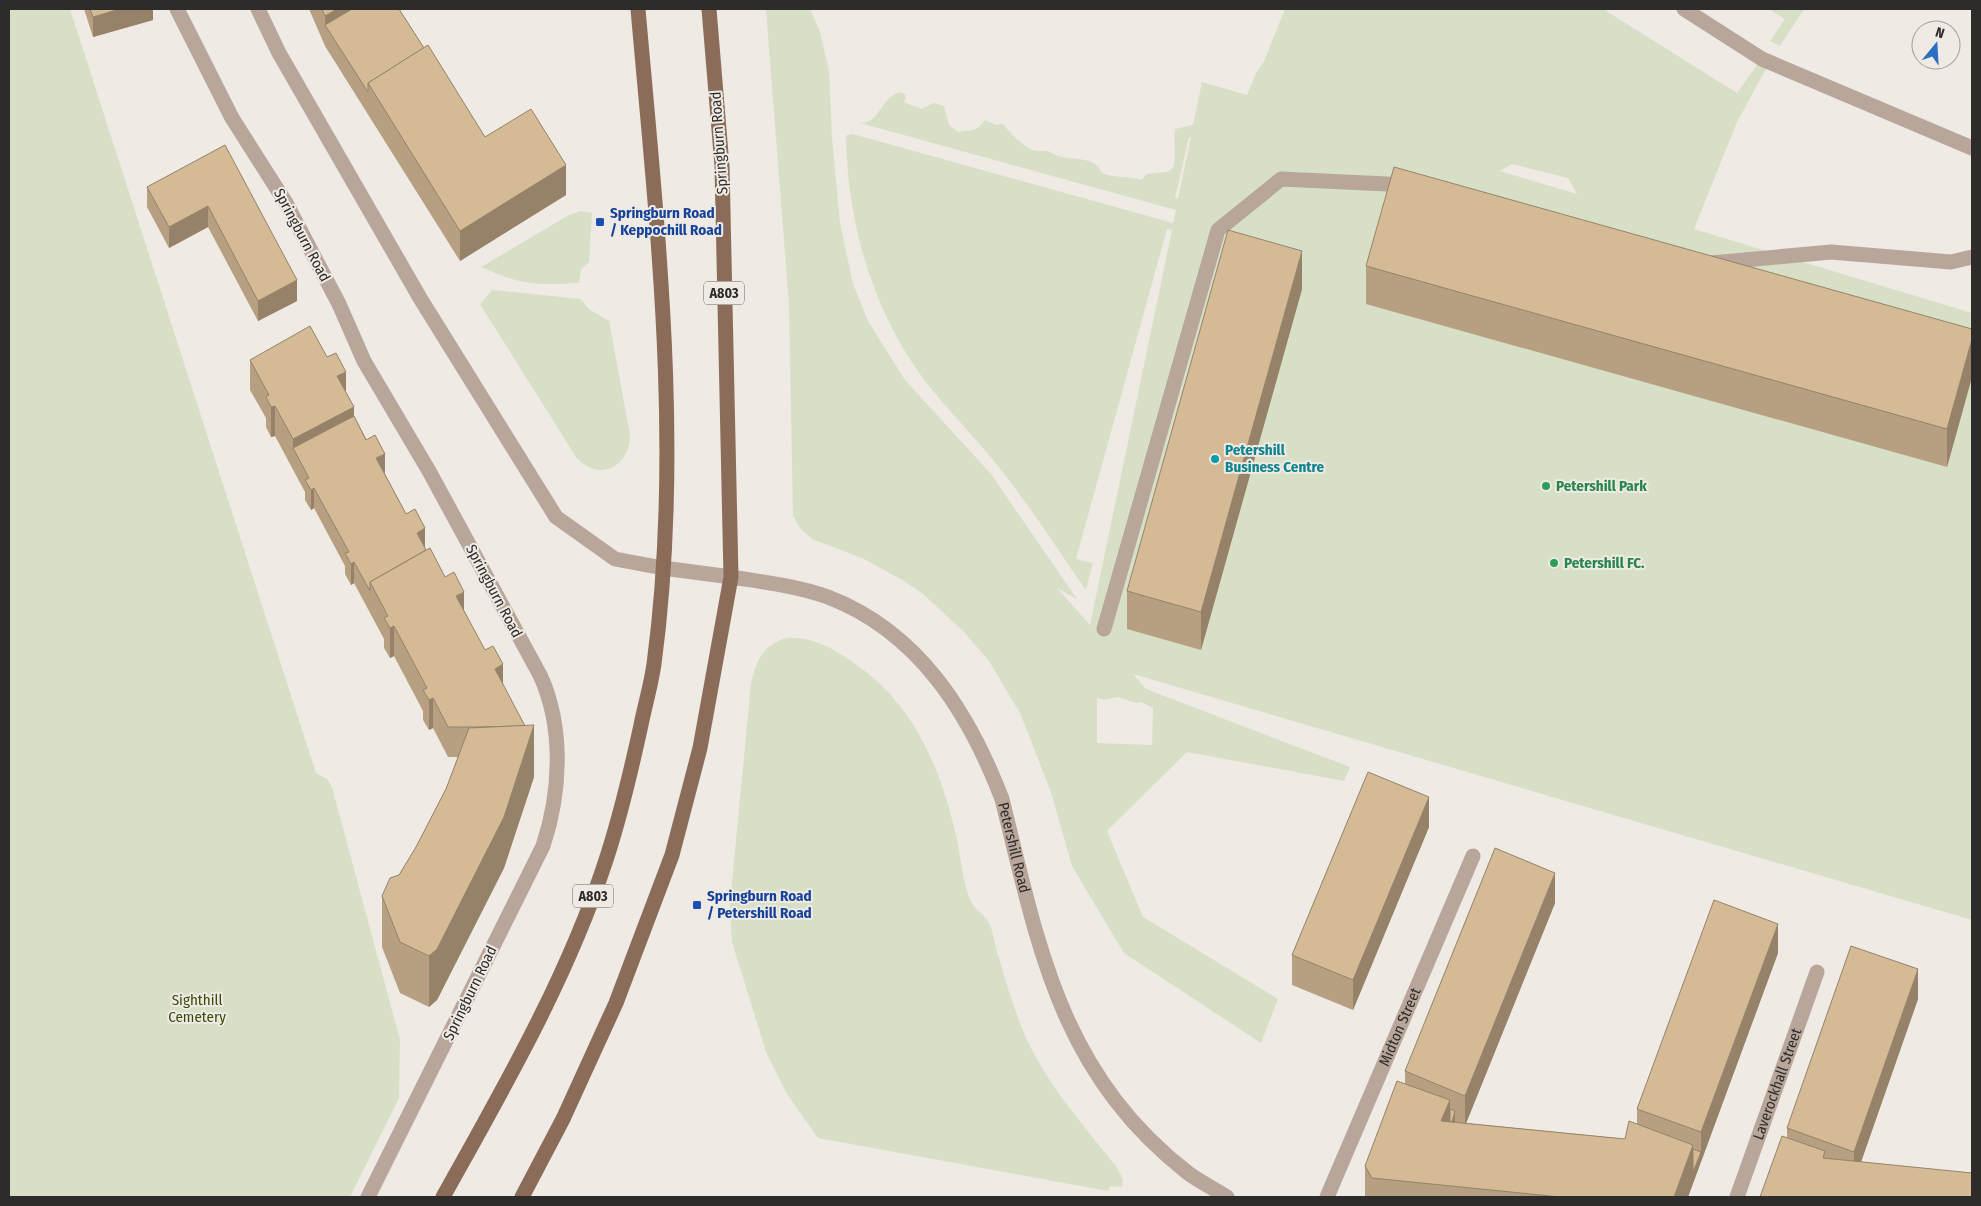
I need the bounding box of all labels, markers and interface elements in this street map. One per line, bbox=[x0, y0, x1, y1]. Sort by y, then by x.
north arrow bbox=[1911, 20, 1961, 70]
text: N bbox=[1933, 24, 1946, 42]
street label: Springburn Road bbox=[706, 91, 732, 195]
street label: Springburn Road bbox=[270, 185, 334, 285]
place label: Springburn Road / Keppochill Road bbox=[610, 204, 722, 239]
marker: Springburn Road / Keppochill Road bbox=[594, 216, 606, 228]
road number: A803 bbox=[704, 282, 744, 304]
place label: Petershill Business Centre bbox=[1225, 441, 1325, 476]
marker: Petershill Business Centre bbox=[1209, 453, 1221, 465]
place label: Petershill Park bbox=[1556, 477, 1647, 495]
marker: Petershill Park bbox=[1540, 480, 1552, 492]
street label: Springburn Road bbox=[462, 541, 526, 641]
place label: Petershill FC. bbox=[1564, 554, 1645, 572]
marker: Petershill FC. bbox=[1548, 557, 1560, 569]
street label: Petershill Road bbox=[994, 800, 1034, 895]
road number: A803 bbox=[573, 884, 613, 908]
place label: Springburn Road / Petershill Road bbox=[707, 887, 812, 922]
marker: Springburn Road / Petershill Road bbox=[691, 899, 703, 911]
street label: Springburn Road bbox=[439, 943, 501, 1043]
street label: Midton Street bbox=[1375, 985, 1425, 1069]
park label: Sighthill Cemetery bbox=[168, 991, 226, 1026]
street label: Laverockhall Street bbox=[1749, 1026, 1805, 1142]

